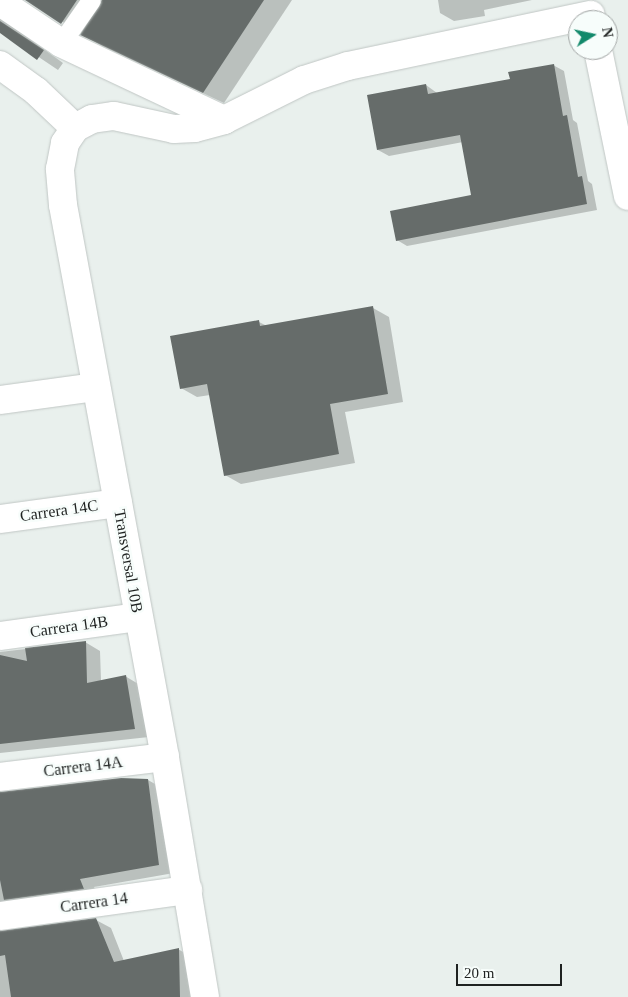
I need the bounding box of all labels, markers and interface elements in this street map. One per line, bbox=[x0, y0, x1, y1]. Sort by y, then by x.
north arrow bbox=[568, 10, 618, 60]
text: N bbox=[599, 26, 616, 39]
street label: Carrera 14C bbox=[19, 496, 99, 526]
street label: Transversal 10B bbox=[109, 508, 147, 614]
street label: Carrera 14B bbox=[29, 612, 109, 642]
street label: Carrera 14A bbox=[42, 753, 124, 781]
street label: Carrera 14 bbox=[59, 889, 129, 917]
scale bar bbox=[458, 954, 564, 986]
text: 20 m bbox=[464, 965, 494, 981]

